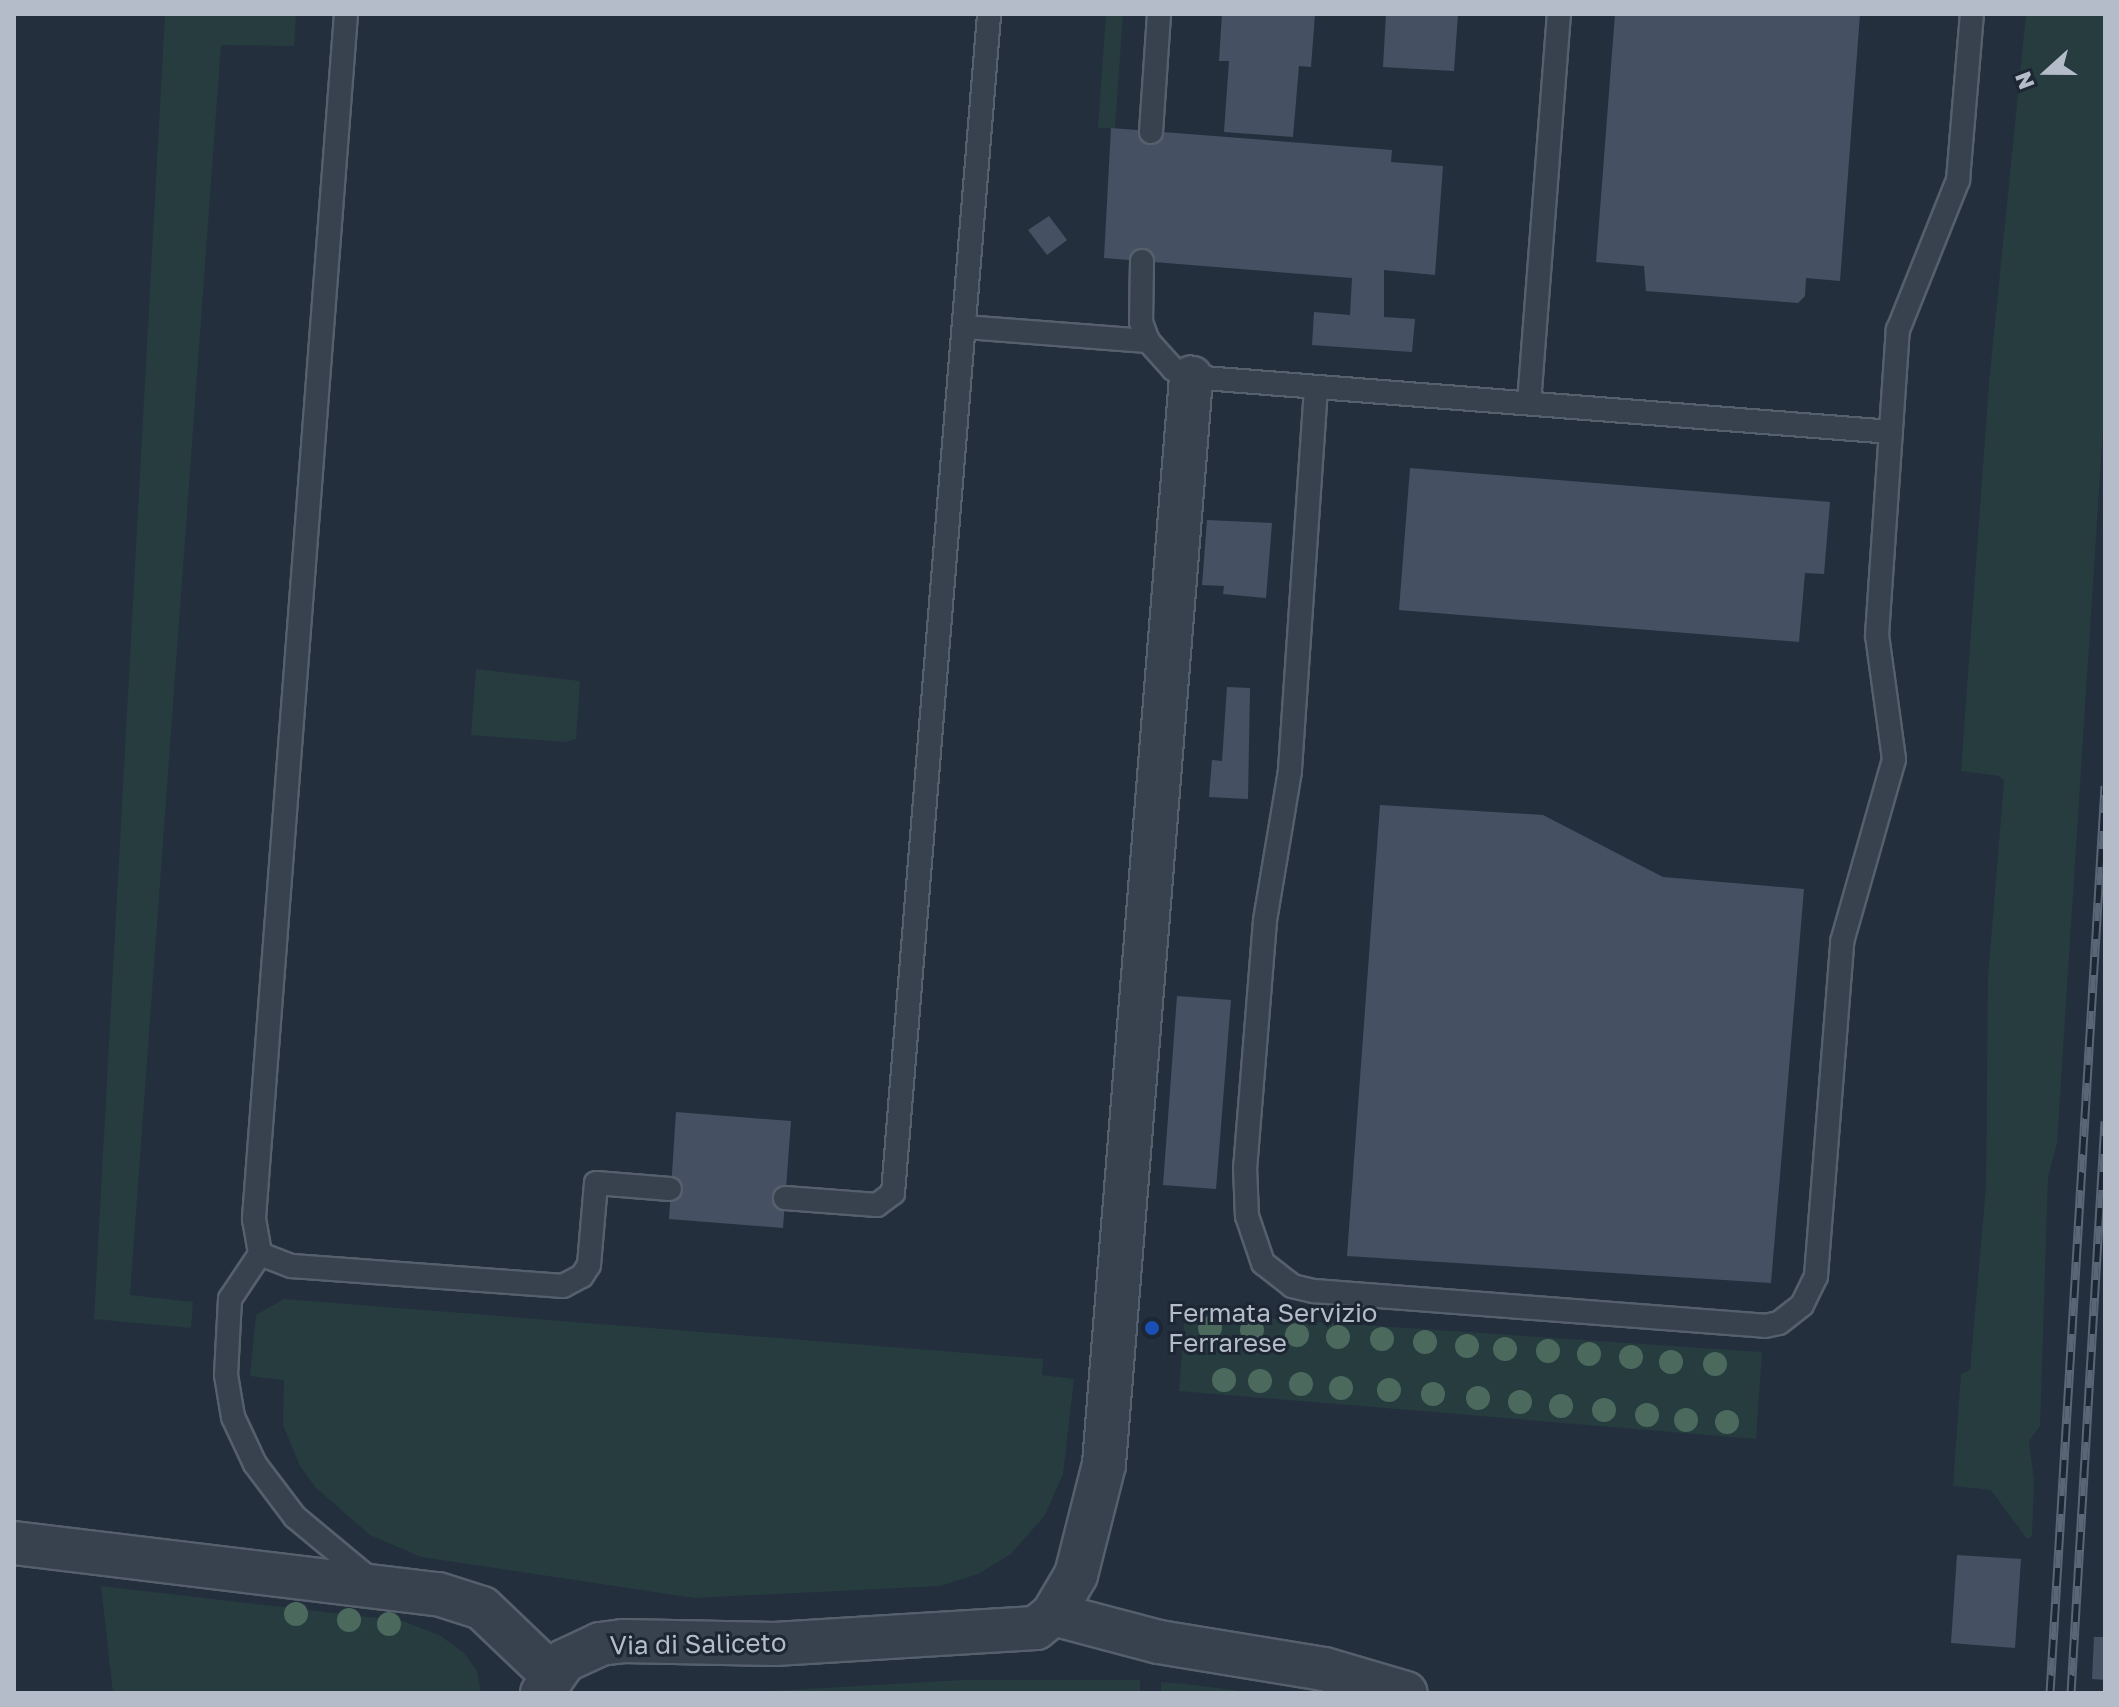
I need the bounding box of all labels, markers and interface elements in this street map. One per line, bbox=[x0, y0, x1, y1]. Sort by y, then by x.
north arrow bbox=[2007, 32, 2087, 112]
text: N bbox=[2009, 68, 2040, 93]
place label: Fermata Servizio Ferrarese bbox=[1168, 1297, 1377, 1358]
marker: Fermata Servizio Ferrarese bbox=[1143, 1319, 1161, 1337]
street label: Via di Saliceto bbox=[609, 1627, 787, 1661]

